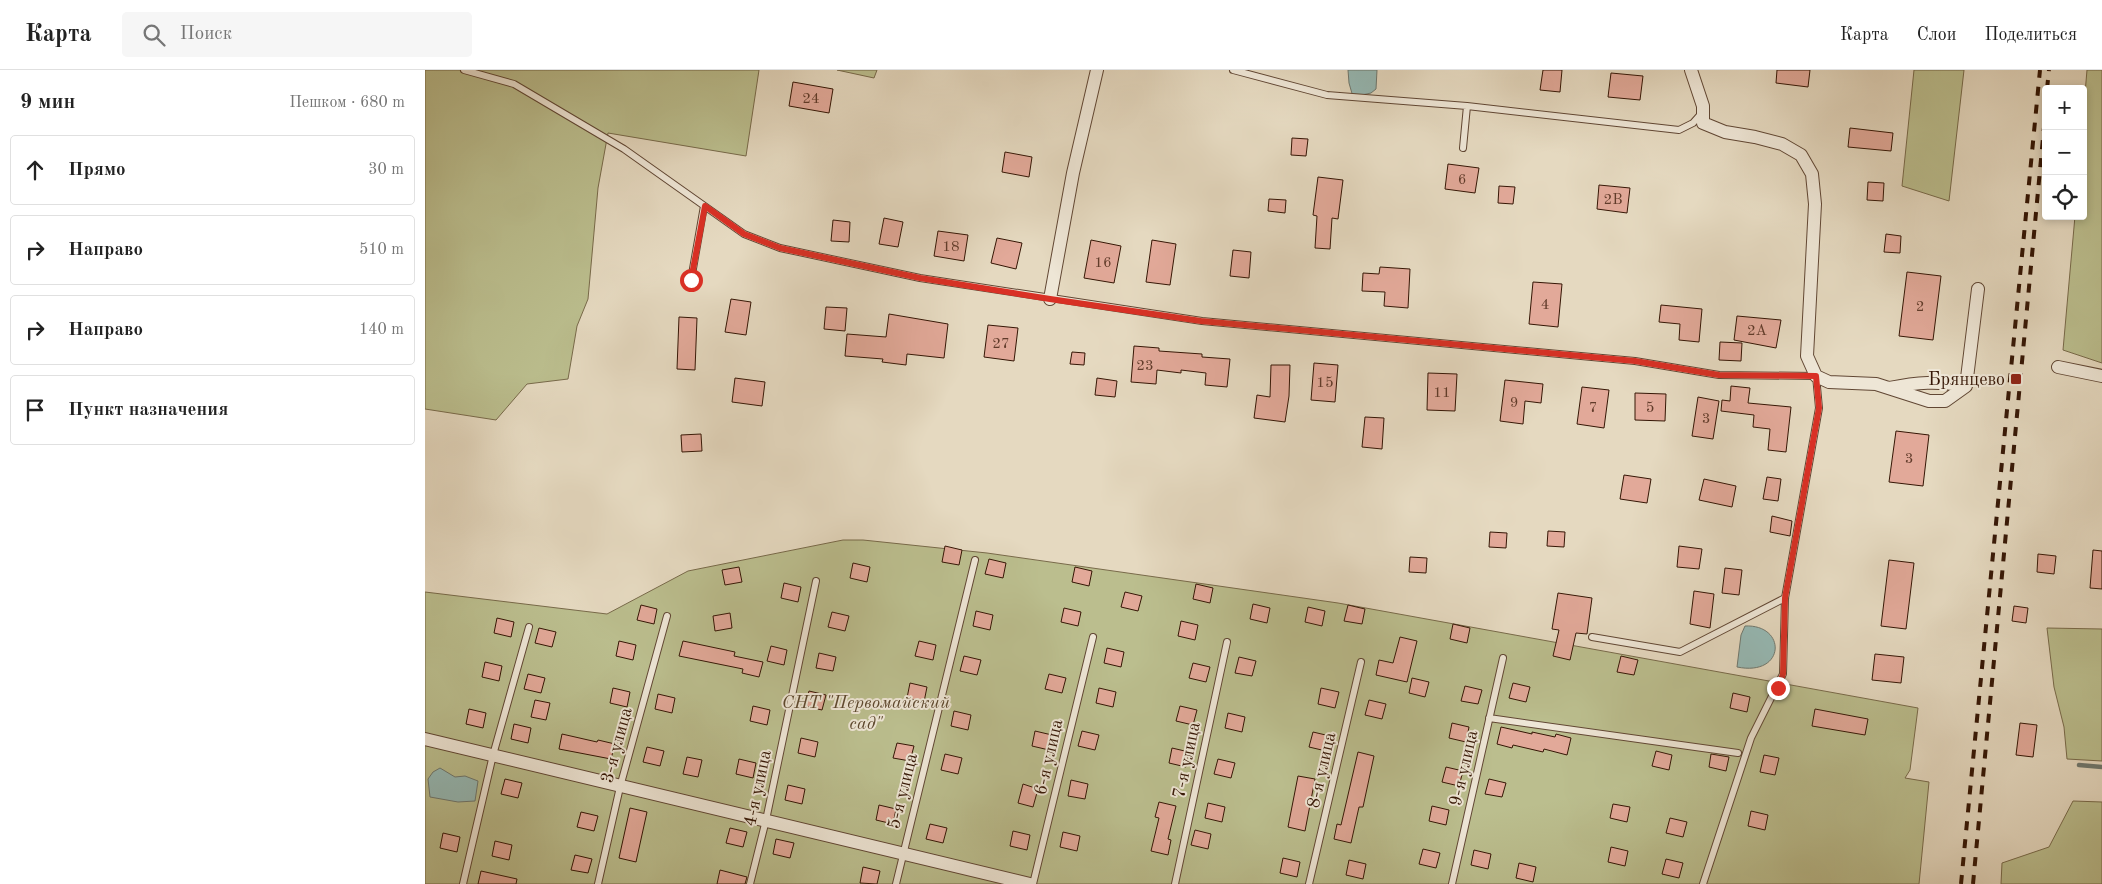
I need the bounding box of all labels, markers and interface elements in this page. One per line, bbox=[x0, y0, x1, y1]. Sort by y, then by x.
search box bbox=[122, 12, 472, 57]
icon: search bbox=[140, 21, 168, 49]
text: Карта bbox=[25, 23, 92, 47]
text: Поиск bbox=[180, 25, 232, 44]
text: Карта bbox=[1840, 26, 1889, 44]
text: Слои bbox=[1917, 26, 1956, 44]
text: Поделиться bbox=[1984, 26, 2077, 44]
map controls bbox=[2042, 85, 2087, 220]
button: + bbox=[2042, 85, 2087, 130]
text: 9 мин bbox=[20, 92, 75, 113]
house number: 24 bbox=[802, 92, 820, 107]
text: Пешком · 680 m bbox=[289, 95, 405, 111]
button: − bbox=[2042, 130, 2087, 175]
icon: ahead bbox=[21, 156, 49, 184]
text: Прямо bbox=[68, 161, 126, 180]
text: 30 m bbox=[368, 162, 404, 178]
house number: 6 bbox=[1458, 173, 1466, 188]
button: locate bbox=[2042, 175, 2087, 220]
house number: 2В bbox=[1603, 193, 1623, 208]
icon: right bbox=[21, 236, 49, 264]
house number: 18 bbox=[942, 240, 960, 255]
text: Направо bbox=[68, 241, 143, 260]
text: 510 m bbox=[359, 242, 404, 258]
house number: 16 bbox=[1094, 256, 1112, 271]
route start bbox=[680, 269, 703, 292]
house number: 4 bbox=[1541, 298, 1549, 313]
house number: 2 bbox=[1916, 300, 1924, 315]
icon: right bbox=[21, 316, 49, 344]
text: Направо bbox=[68, 321, 143, 340]
text: 140 m bbox=[359, 322, 404, 338]
house number: 2А bbox=[1747, 324, 1768, 339]
house number: 27 bbox=[992, 337, 1010, 352]
house number: 23 bbox=[1136, 359, 1154, 374]
place label: Брянцево bbox=[1928, 371, 2005, 389]
marker: Брянцево bbox=[2009, 372, 2023, 386]
house number: 15 bbox=[1316, 376, 1334, 391]
house number: 11 bbox=[1433, 386, 1451, 401]
icon: arrive bbox=[21, 396, 49, 424]
house number: 9 bbox=[1510, 396, 1518, 411]
text: Пункт назначения bbox=[68, 401, 228, 420]
house number: 7 bbox=[1589, 401, 1597, 416]
house number: 5 bbox=[1646, 401, 1654, 416]
house number: 3 bbox=[1702, 412, 1710, 427]
house number: 3 bbox=[1905, 452, 1913, 467]
route end bbox=[1767, 677, 1790, 700]
park label: СНТ "Первомайский сад" bbox=[782, 694, 950, 733]
street label: 3-я улица bbox=[598, 705, 636, 785]
street label: 6-я улица bbox=[1031, 717, 1066, 797]
street label: 7-я улица bbox=[1170, 720, 1204, 800]
street label: 9-я улица bbox=[1446, 728, 1481, 808]
street label: 8-я улица bbox=[1304, 730, 1339, 810]
street label: 4-я улица bbox=[741, 748, 775, 828]
street label: 5-я улица bbox=[885, 751, 921, 831]

